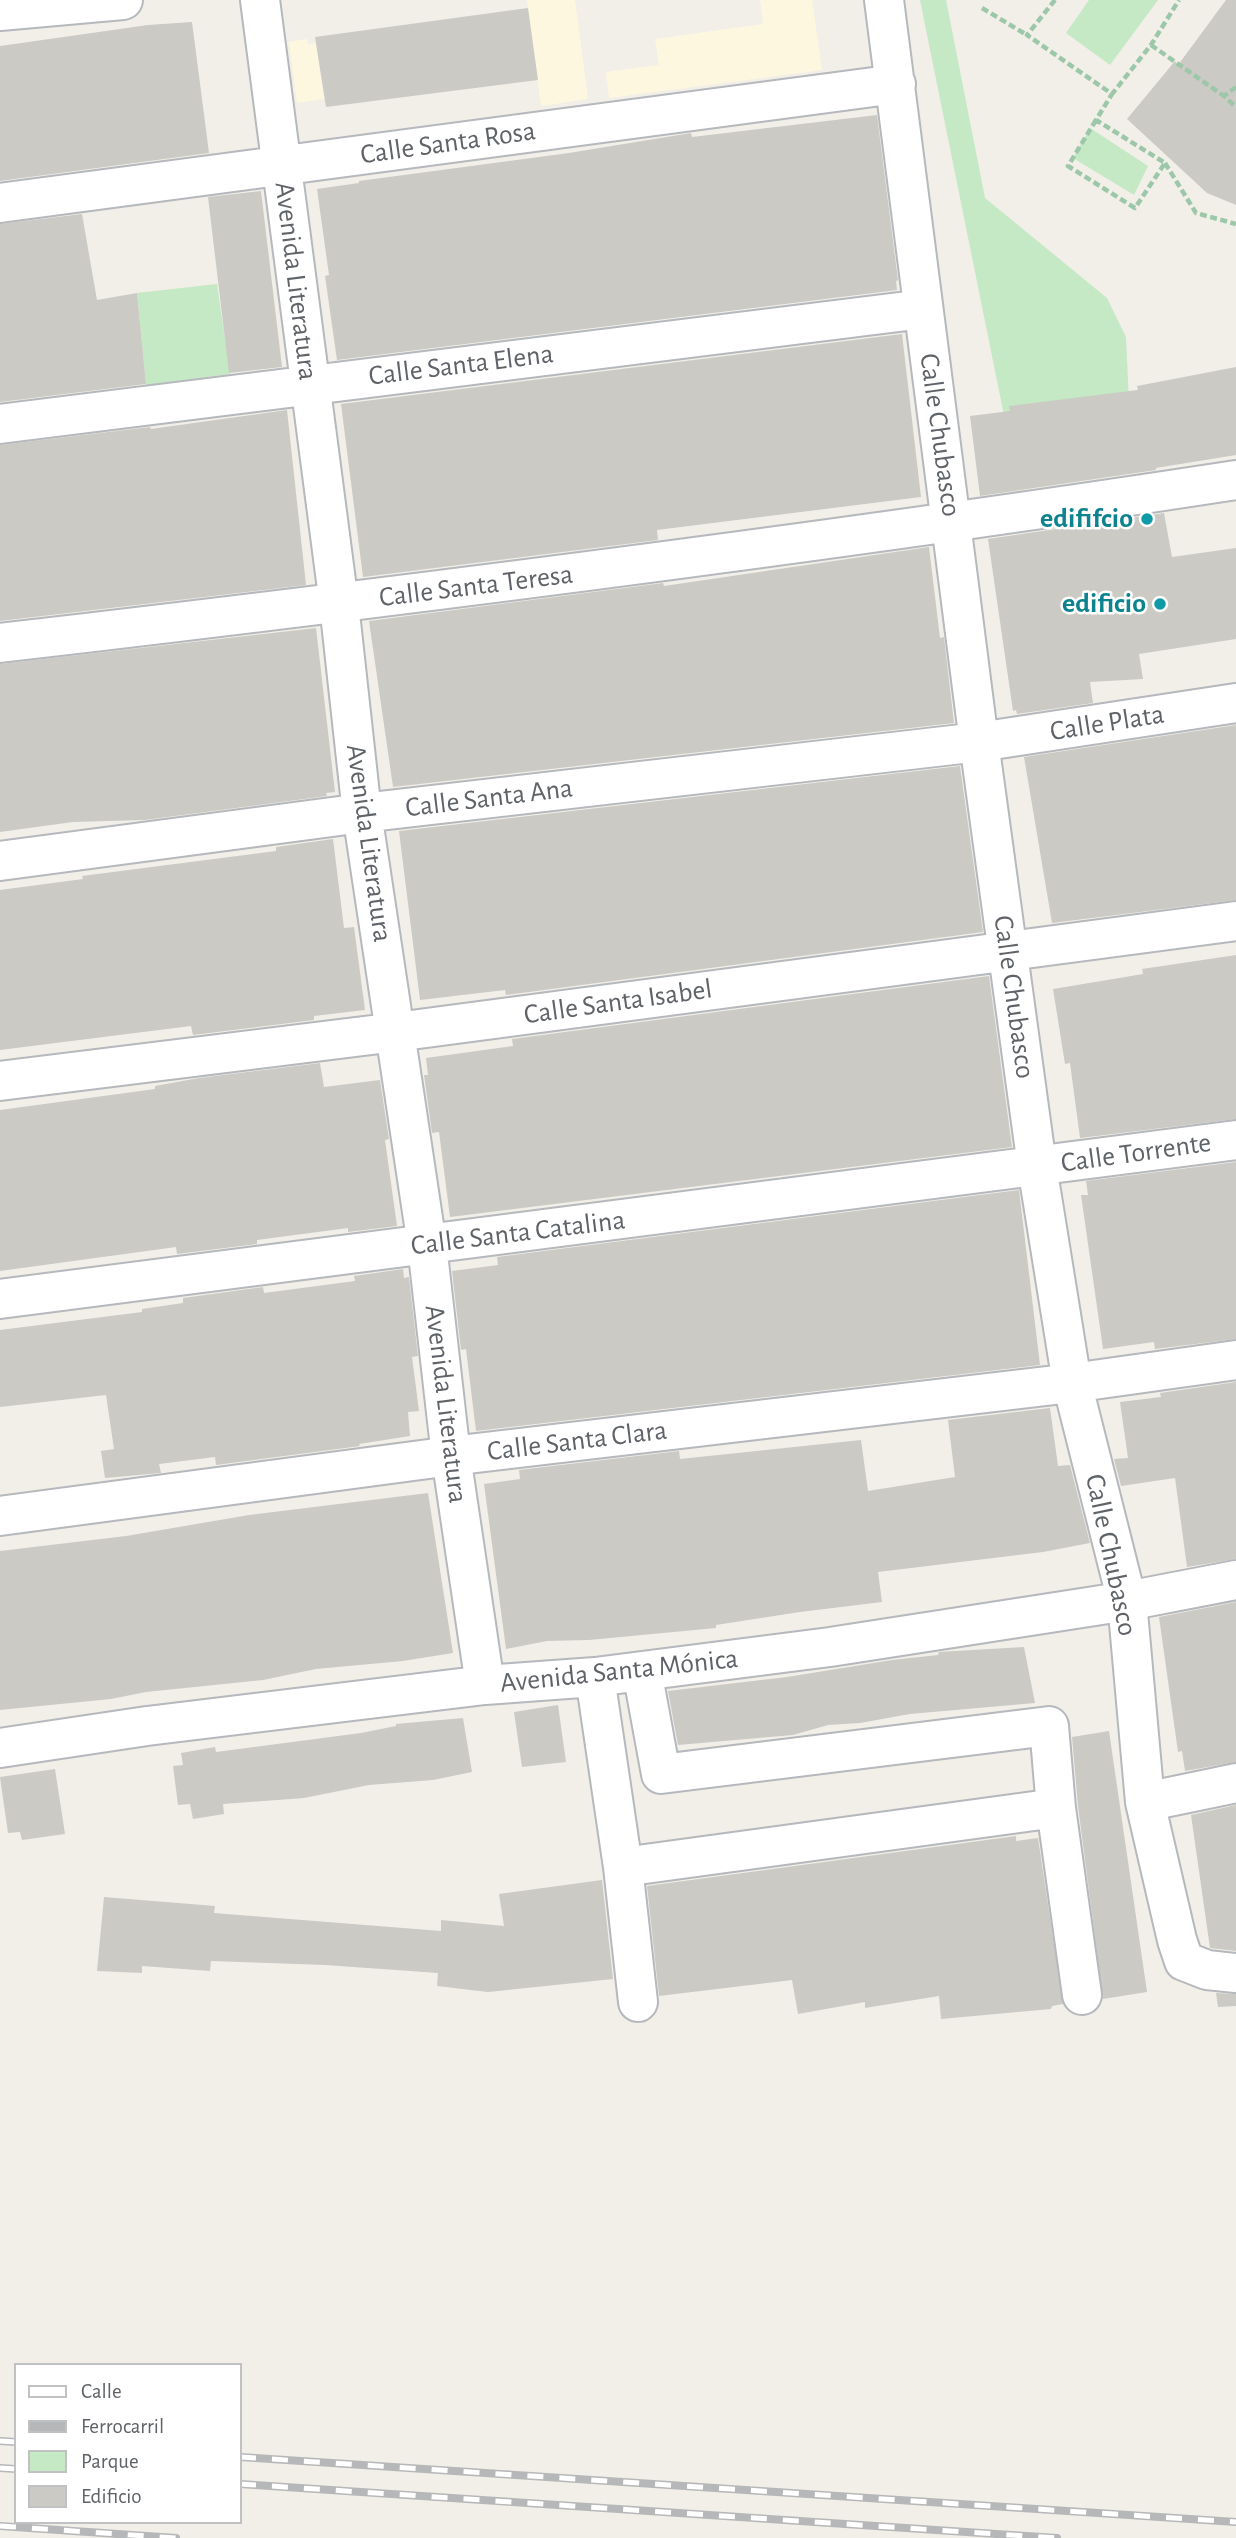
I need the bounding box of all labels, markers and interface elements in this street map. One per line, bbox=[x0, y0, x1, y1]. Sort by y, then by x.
street label: Calle Santa Rosa bbox=[358, 114, 538, 172]
street label: Avenida Literatura bbox=[267, 180, 325, 382]
street label: Calle Santa Elena bbox=[367, 337, 555, 393]
street label: Calle Chubasco bbox=[912, 351, 968, 519]
place label: edififcio bbox=[1040, 502, 1133, 536]
marker: edififcio bbox=[1139, 511, 1155, 527]
street label: Calle Santa Teresa bbox=[377, 557, 575, 615]
place label: edificio bbox=[1062, 587, 1146, 621]
marker: edificio bbox=[1152, 596, 1168, 612]
street label: Calle Plata bbox=[1048, 697, 1166, 749]
street label: Avenida Literatura bbox=[338, 742, 400, 944]
street label: Calle Santa Ana bbox=[403, 771, 575, 825]
street label: Calle Chubasco bbox=[986, 913, 1042, 1081]
street label: Calle Santa Isabel bbox=[522, 972, 714, 1032]
street label: Calle Torrente bbox=[1059, 1126, 1213, 1180]
street label: Calle Santa Catalina bbox=[409, 1203, 627, 1263]
street label: Avenida Literatura bbox=[417, 1303, 475, 1505]
street label: Calle Santa Clara bbox=[485, 1413, 669, 1469]
street label: Calle Chubasco bbox=[1077, 1471, 1145, 1639]
street label: Avenida Santa Mónica bbox=[498, 1642, 740, 1700]
legend bbox=[14, 2363, 242, 2524]
text: Calle bbox=[81, 2381, 122, 2402]
text: Ferrocarril bbox=[81, 2416, 164, 2437]
text: Parque bbox=[81, 2451, 139, 2472]
text: Edificio bbox=[81, 2486, 142, 2507]

